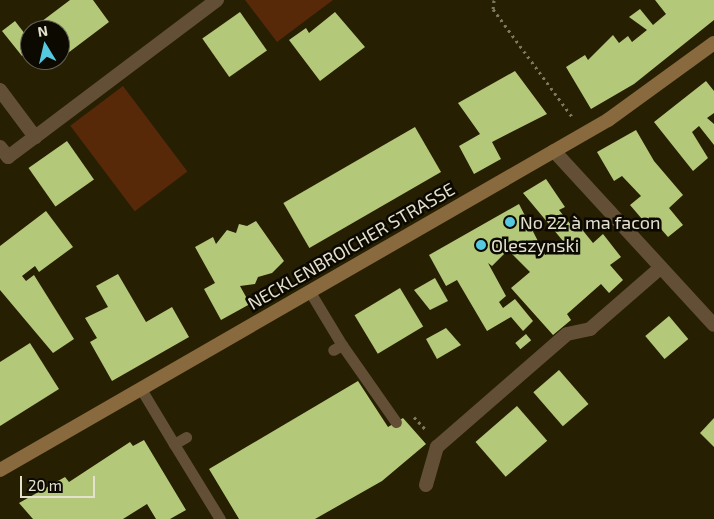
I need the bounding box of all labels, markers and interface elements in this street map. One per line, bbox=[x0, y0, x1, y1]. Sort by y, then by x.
north arrow bbox=[20, 20, 70, 70]
text: N bbox=[36, 21, 49, 40]
street label: NECKLENBROICHER STRASSE bbox=[244, 178, 458, 314]
place label: No 22 à ma facon bbox=[520, 211, 661, 233]
marker: No 22 à ma facon bbox=[504, 216, 516, 228]
place label: Oleszynski bbox=[491, 234, 579, 256]
marker: Oleszynski bbox=[475, 239, 487, 251]
scale bar bbox=[22, 466, 98, 498]
text: 20 m bbox=[28, 476, 62, 494]

